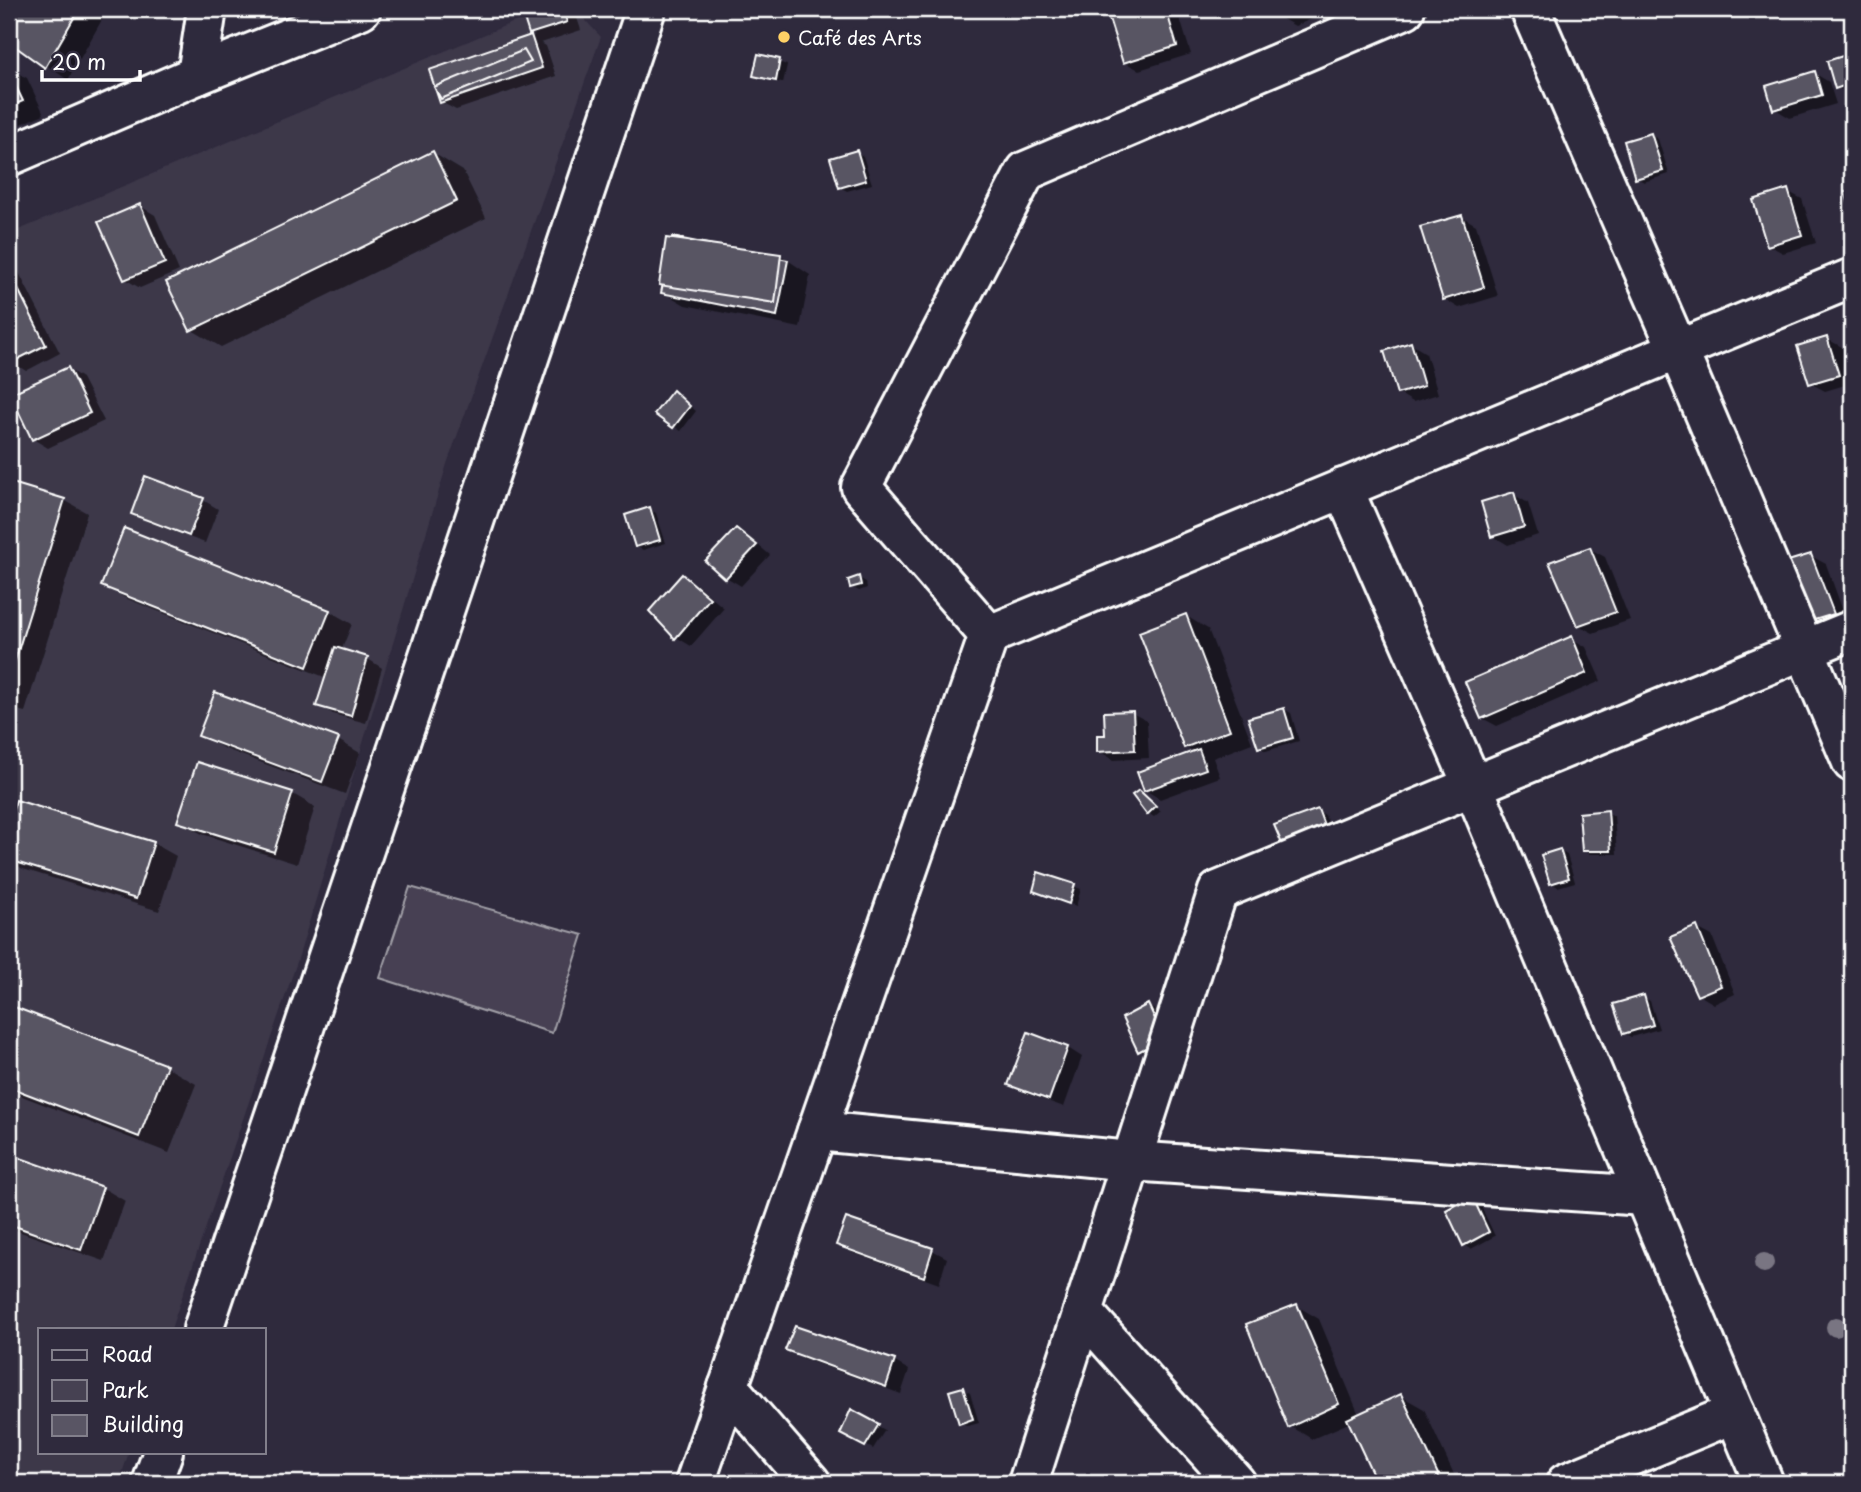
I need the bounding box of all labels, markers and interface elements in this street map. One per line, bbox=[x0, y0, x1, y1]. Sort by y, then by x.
place label: Café des Arts bbox=[798, 23, 922, 51]
marker: Café des Arts bbox=[776, 29, 792, 45]
scale bar bbox=[42, 38, 140, 82]
text: 20 m bbox=[52, 45, 106, 77]
legend bbox=[38, 1328, 266, 1454]
text: Road bbox=[102, 1337, 153, 1369]
text: Park bbox=[102, 1373, 149, 1405]
text: Building bbox=[102, 1407, 184, 1439]

